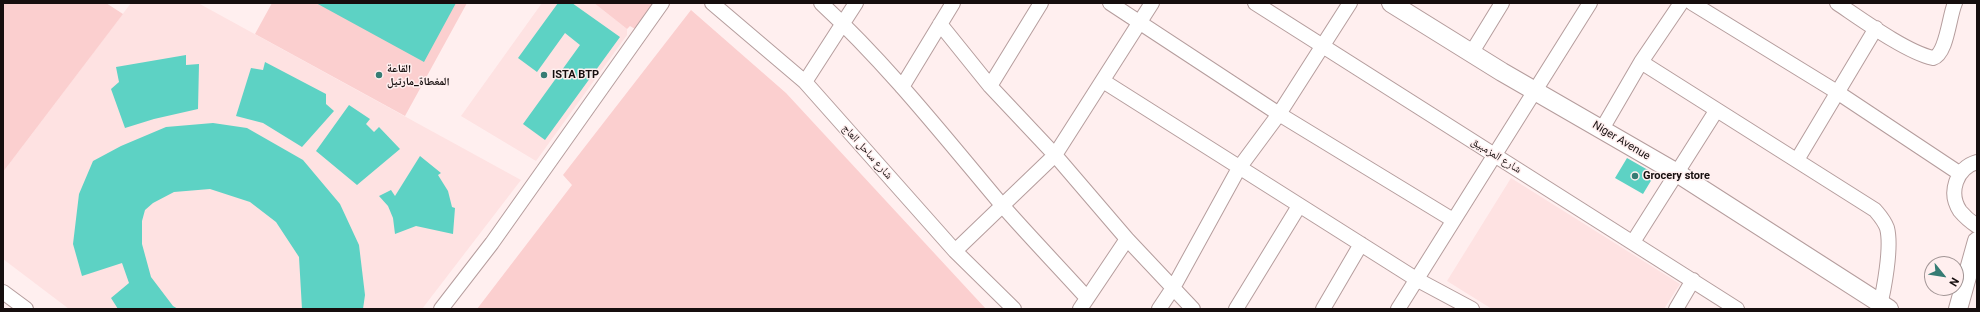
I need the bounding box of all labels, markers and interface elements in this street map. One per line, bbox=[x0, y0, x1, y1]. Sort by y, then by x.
place label: القاعة المغطاة_مارتيل bbox=[387, 62, 450, 88]
place label: ISTA BTP bbox=[552, 68, 599, 82]
marker: القاعة المغطاة_مارتيل bbox=[374, 70, 384, 80]
marker: ISTA BTP bbox=[539, 70, 549, 80]
street label: Niger Avenue bbox=[1590, 119, 1652, 163]
street label: شارع ساحل العاج bbox=[839, 122, 895, 182]
street label: شارع المزمبيق bbox=[1468, 135, 1524, 177]
place label: Grocery store bbox=[1643, 169, 1710, 183]
marker: Grocery store bbox=[1630, 171, 1640, 181]
north arrow bbox=[1924, 256, 1964, 296]
text: N bbox=[1946, 275, 1962, 288]

